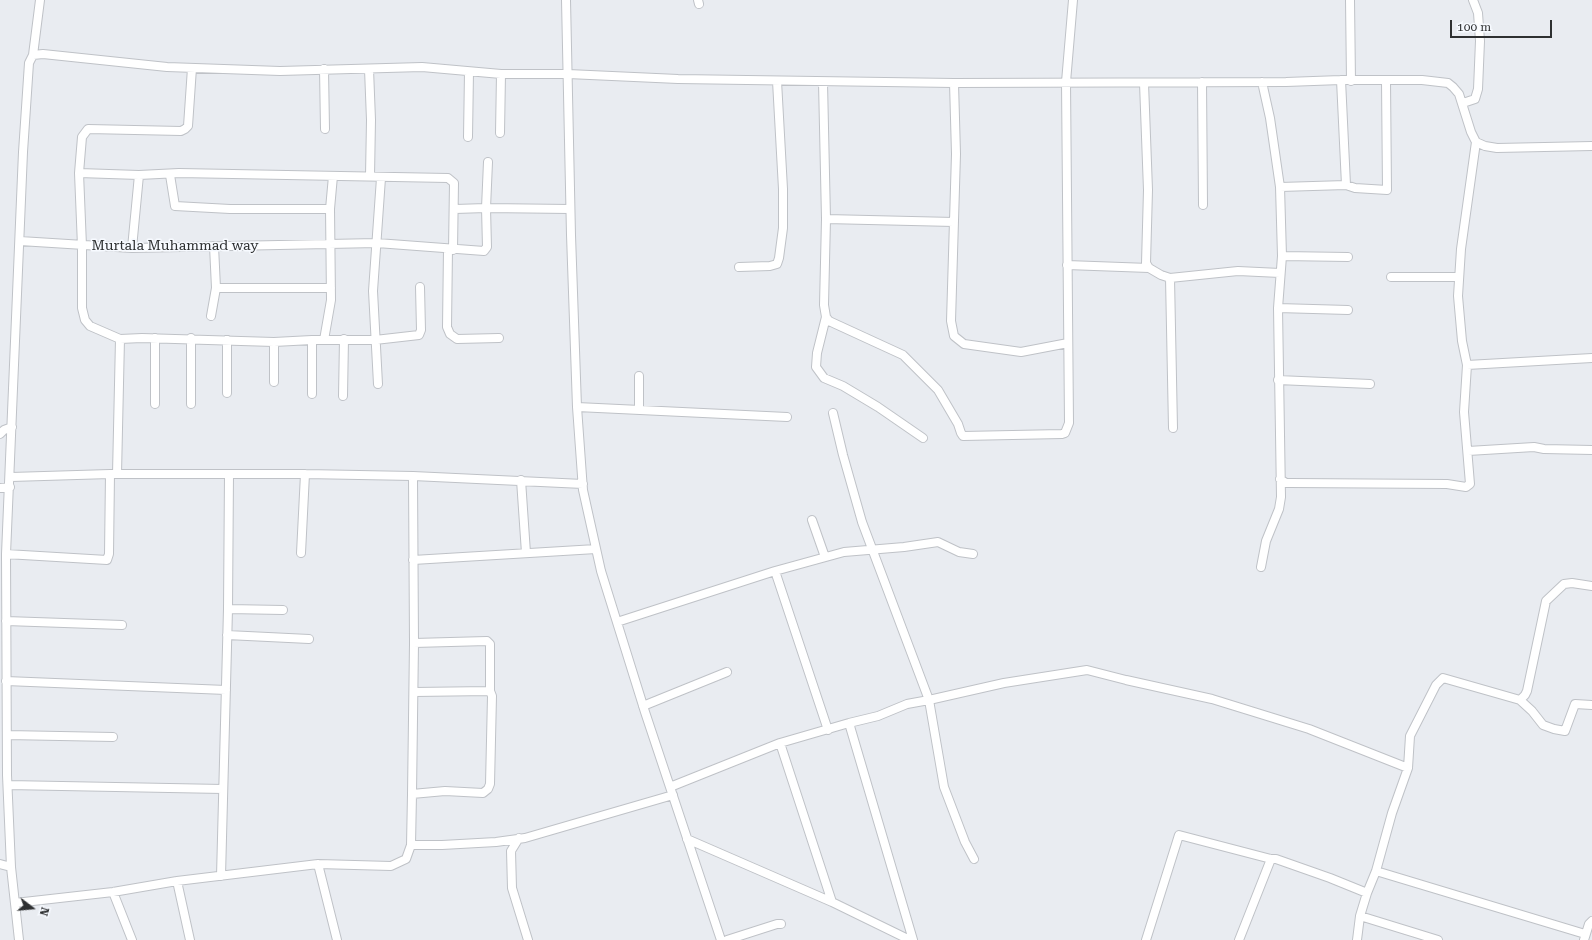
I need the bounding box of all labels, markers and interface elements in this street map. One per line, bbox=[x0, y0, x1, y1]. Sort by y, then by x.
scale bar bbox=[1452, 12, 1554, 38]
text: 100 m bbox=[1457, 20, 1491, 34]
street label: Murtala Muhammad way bbox=[91, 238, 259, 254]
north arrow bbox=[12, 888, 52, 928]
text: N bbox=[37, 906, 51, 917]

